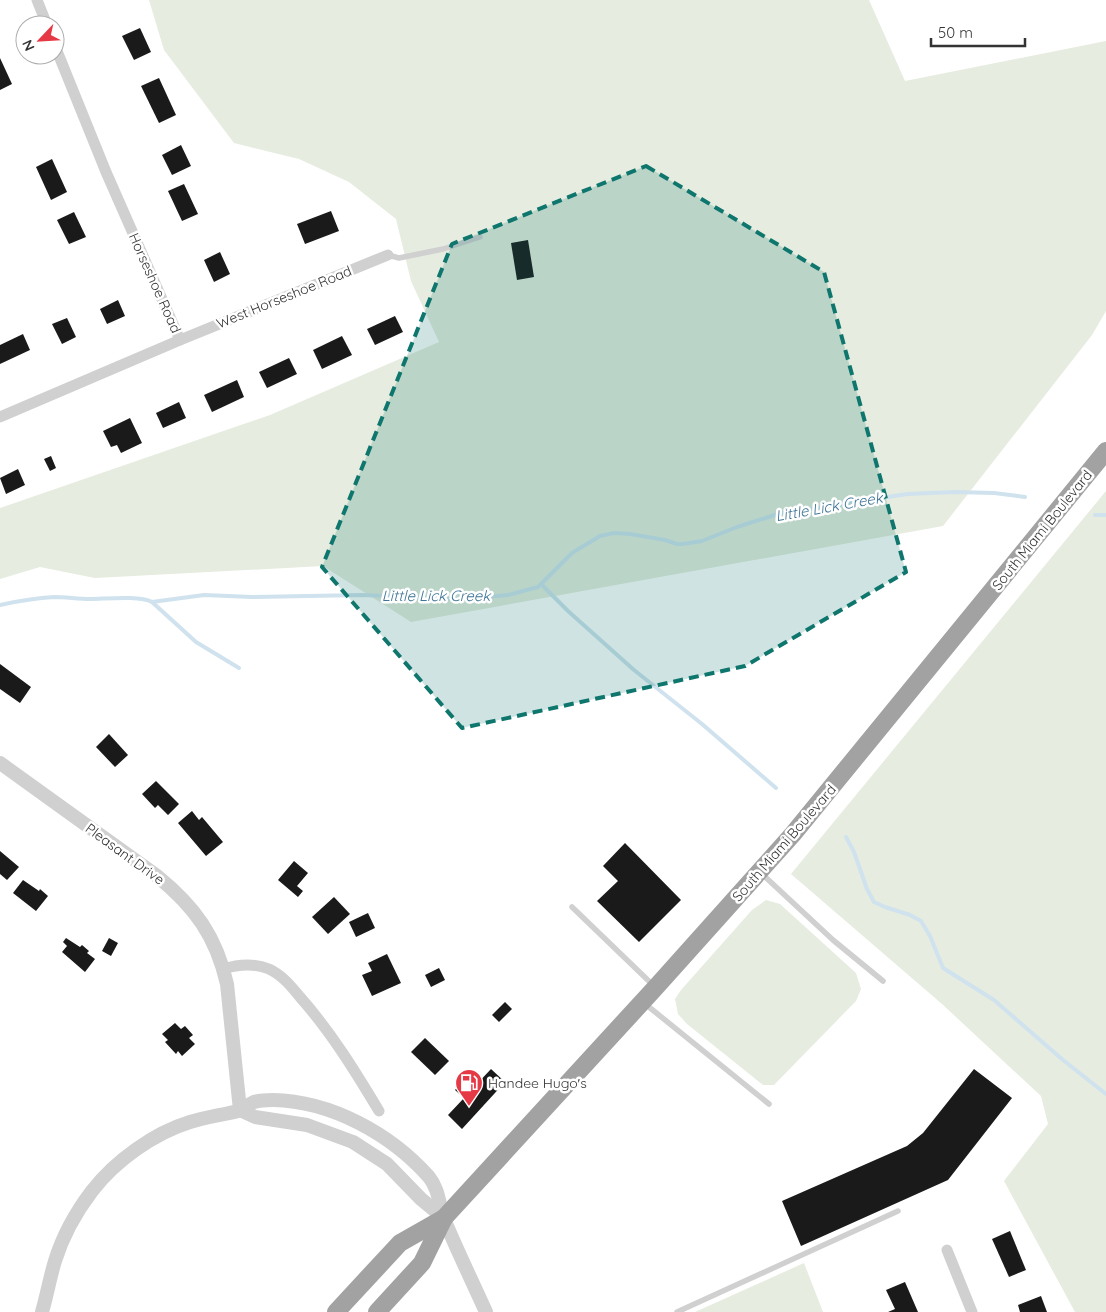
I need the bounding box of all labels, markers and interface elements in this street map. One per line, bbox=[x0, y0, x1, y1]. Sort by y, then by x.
north arrow bbox=[15, 15, 65, 65]
scale bar bbox=[931, 15, 1025, 47]
text: 50 m bbox=[938, 23, 973, 42]
text: N bbox=[18, 37, 39, 54]
street label: Horseshoe Road bbox=[125, 230, 185, 336]
street label: West Horseshoe Road bbox=[214, 262, 354, 332]
street label: South Miami Boulevard bbox=[988, 466, 1096, 594]
water label: Little Lick Creek bbox=[774, 487, 886, 525]
water label: Little Lick Creek bbox=[382, 586, 492, 605]
street label: South Miami Boulevard bbox=[728, 781, 840, 905]
street label: Pleasant Drive bbox=[82, 819, 168, 889]
fuel station icon: Handee Hugo's bbox=[454, 1068, 484, 1107]
place label: Handee Hugo's bbox=[488, 1074, 587, 1092]

